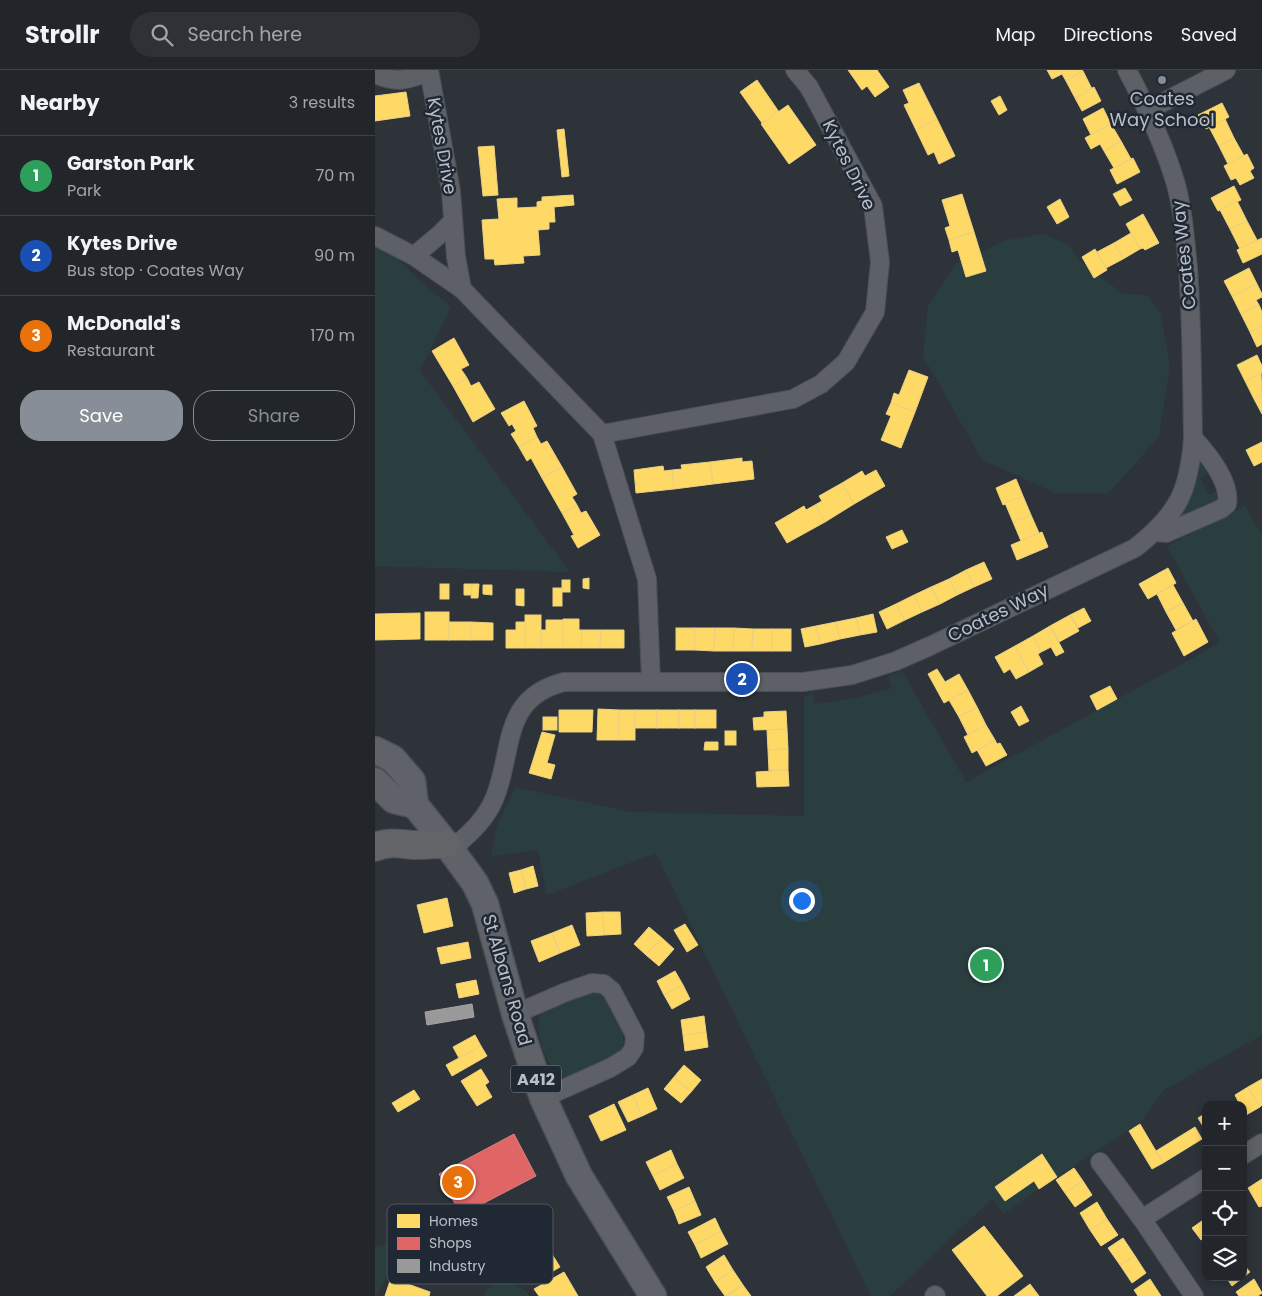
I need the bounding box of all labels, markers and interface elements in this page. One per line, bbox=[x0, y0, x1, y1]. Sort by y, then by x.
search box bbox=[130, 12, 480, 57]
text: Strollr bbox=[25, 18, 100, 51]
icon: search bbox=[148, 21, 176, 49]
text: Search here bbox=[188, 21, 302, 48]
text: Map bbox=[996, 22, 1035, 47]
text: Directions bbox=[1063, 22, 1153, 47]
text: Saved bbox=[1181, 22, 1237, 47]
marker: Coates Way School bbox=[1156, 74, 1168, 86]
place label: Coates Way School bbox=[1109, 86, 1215, 132]
text: Nearby bbox=[20, 88, 100, 117]
text: 3 results bbox=[289, 91, 355, 114]
street label: Kytes Drive bbox=[422, 96, 463, 196]
street label: Kytes Drive bbox=[817, 115, 882, 214]
text: Garston Park bbox=[67, 150, 194, 177]
text: 1 bbox=[33, 164, 39, 187]
text: 70 m bbox=[315, 164, 355, 187]
text: Park bbox=[67, 179, 101, 202]
street label: Coates Way bbox=[1165, 199, 1202, 311]
text: Kytes Drive bbox=[67, 230, 177, 257]
text: 2 bbox=[31, 244, 41, 267]
text: 90 m bbox=[314, 244, 355, 267]
text: Bus stop · Coates Way bbox=[67, 259, 244, 282]
text: McDonald's bbox=[67, 310, 181, 337]
text: 3 bbox=[31, 324, 41, 347]
text: 170 m bbox=[310, 324, 355, 347]
text: Restaurant bbox=[67, 339, 155, 362]
button: Save bbox=[20, 390, 183, 441]
button: Share bbox=[193, 390, 355, 441]
street label: Coates Way bbox=[943, 577, 1052, 648]
pin: 2 bbox=[726, 660, 758, 698]
your location bbox=[789, 888, 815, 914]
street label: St Albans Road bbox=[477, 911, 538, 1048]
pin: 1 bbox=[970, 946, 1002, 984]
road number: A412 bbox=[511, 1066, 561, 1092]
map controls bbox=[1202, 1101, 1247, 1281]
button: + bbox=[1202, 1101, 1247, 1146]
button: − bbox=[1202, 1146, 1247, 1191]
pin: 3 bbox=[442, 1163, 474, 1201]
button: locate bbox=[1202, 1191, 1247, 1236]
legend bbox=[387, 1204, 553, 1284]
text: Homes bbox=[429, 1211, 478, 1231]
text: Shops bbox=[429, 1233, 472, 1253]
button: layers bbox=[1202, 1236, 1247, 1281]
text: Industry bbox=[429, 1256, 485, 1276]

